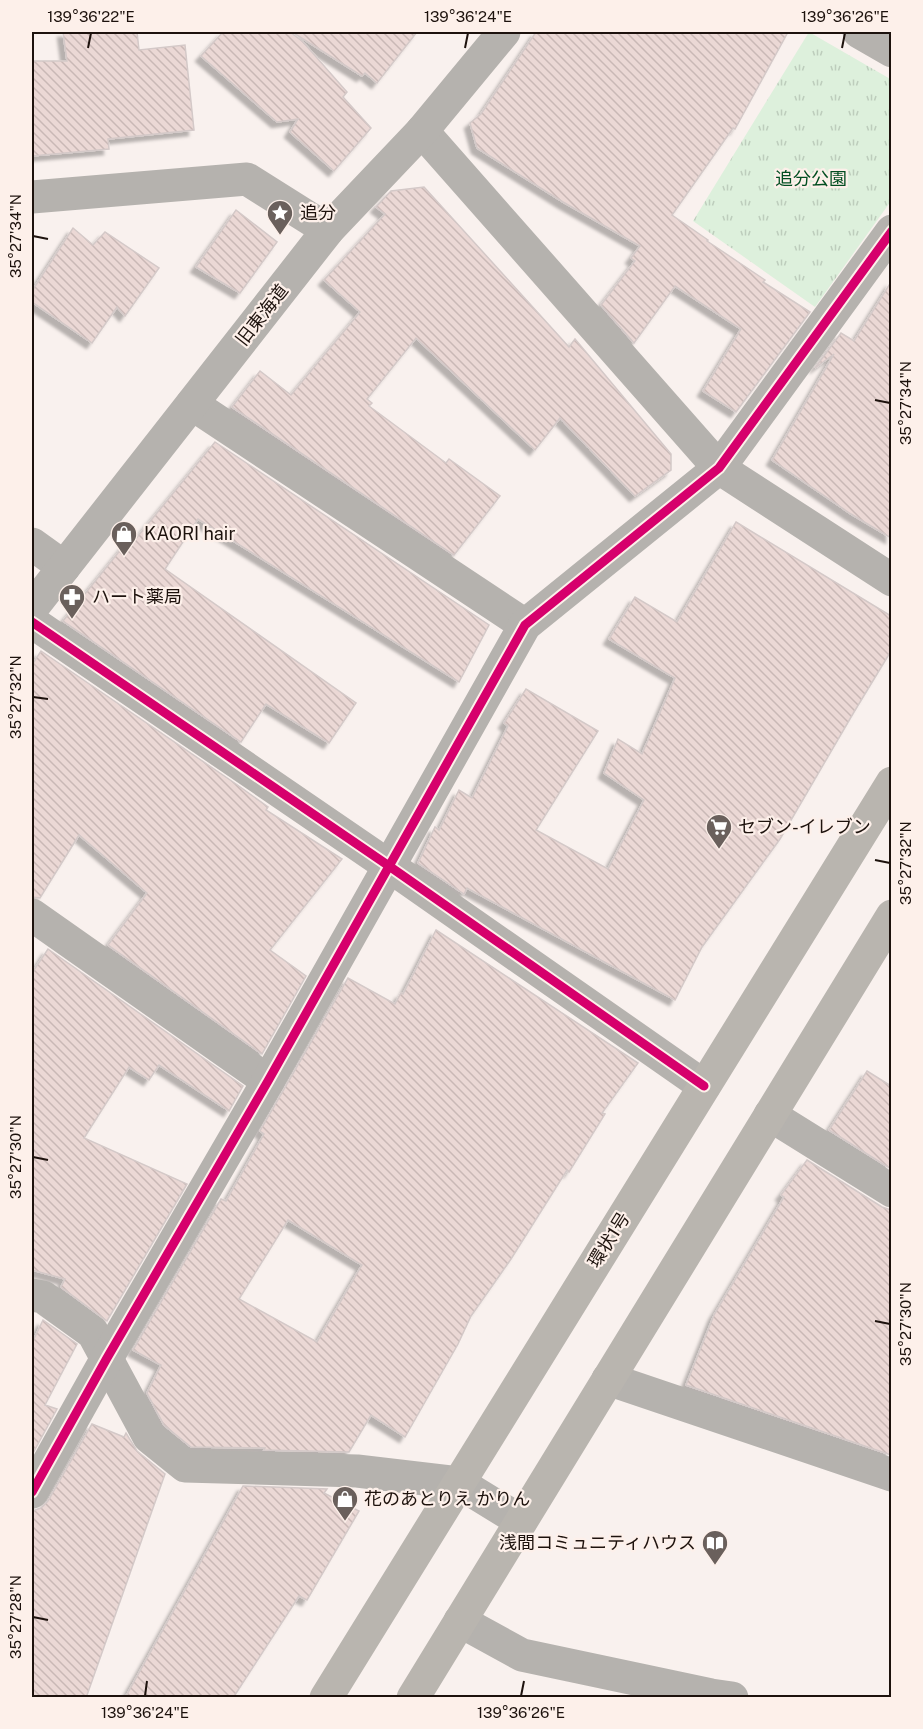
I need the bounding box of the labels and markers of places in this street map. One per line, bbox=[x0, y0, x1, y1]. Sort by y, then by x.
place icon: 追分 bbox=[265, 198, 295, 236]
place label: 追分 bbox=[300, 202, 336, 223]
shop icon: KAORI hair bbox=[109, 519, 139, 557]
place label: KAORI hair bbox=[144, 523, 235, 544]
pharmacy icon: ハート薬局 bbox=[57, 582, 87, 620]
place label: ハート薬局 bbox=[92, 586, 182, 607]
supermarket icon: セブン-イレブン bbox=[704, 812, 734, 850]
place label: セブン-イレブン bbox=[738, 816, 871, 837]
shop icon: 花のあとりえ かりん bbox=[330, 1484, 360, 1522]
place label: 花のあとりえ かりん bbox=[364, 1488, 530, 1509]
library icon: 浅間コミュニティハウス bbox=[700, 1528, 730, 1566]
place label: 浅間コミュニティハウス bbox=[499, 1532, 696, 1553]

